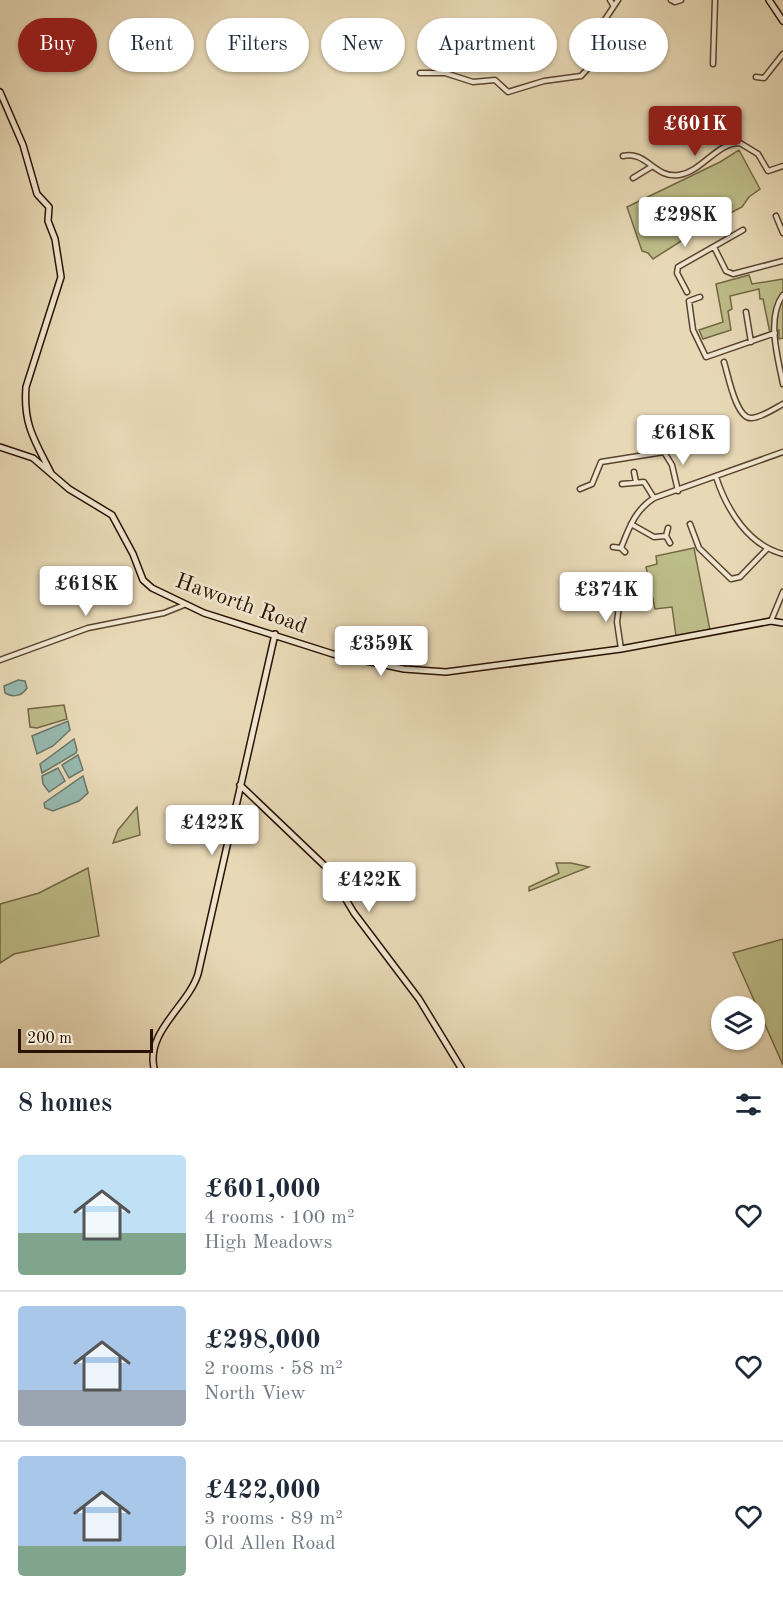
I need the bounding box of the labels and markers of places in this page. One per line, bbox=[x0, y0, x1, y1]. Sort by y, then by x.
pin: £601K bbox=[653, 106, 737, 157]
pin: £298K bbox=[643, 197, 727, 248]
pin: £618K bbox=[641, 415, 725, 466]
pin: £618K bbox=[44, 566, 128, 617]
pin: £374K bbox=[564, 572, 648, 623]
pin: £359K bbox=[339, 626, 423, 677]
pin: £422K bbox=[170, 805, 254, 856]
pin: £422K bbox=[327, 862, 411, 913]

